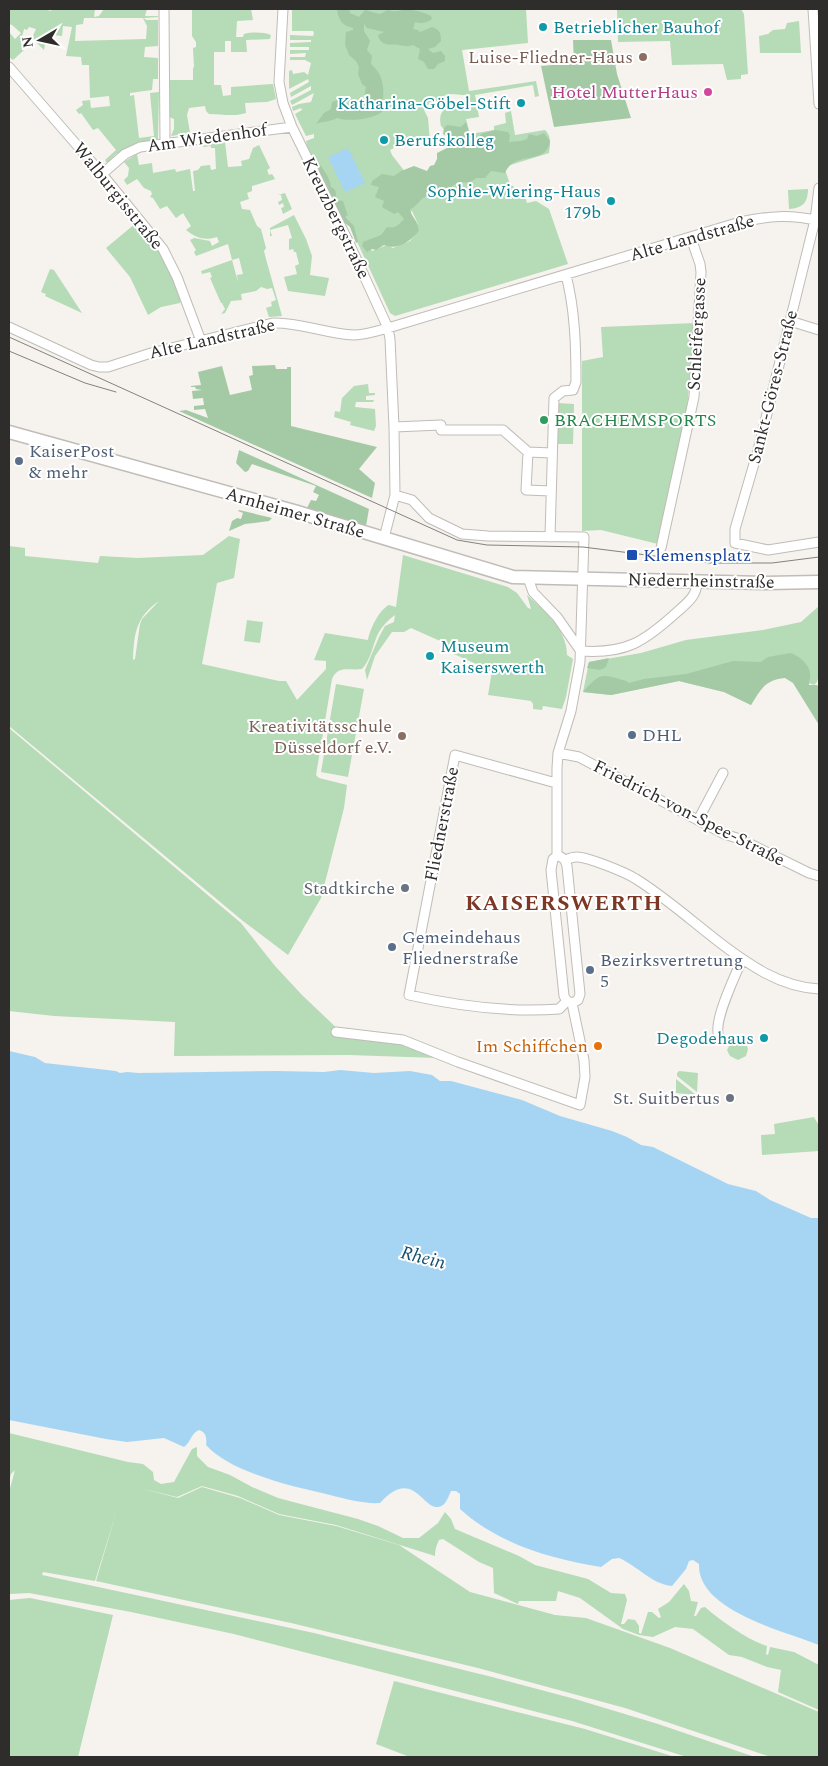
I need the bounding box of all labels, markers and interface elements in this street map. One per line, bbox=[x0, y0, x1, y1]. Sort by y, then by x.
place label: Betrieblicher Bauhof bbox=[553, 14, 721, 41]
north arrow bbox=[15, 15, 65, 65]
marker: Betrieblicher Bauhof bbox=[537, 21, 549, 33]
text: N bbox=[16, 35, 39, 49]
place label: Luise-Fliedner-Haus bbox=[468, 44, 633, 71]
marker: Luise-Fliedner-Haus bbox=[637, 51, 649, 63]
place label: Hotel MutterHaus bbox=[552, 79, 698, 106]
marker: Hotel MutterHaus bbox=[702, 86, 714, 98]
place label: Katharina-Göbel-Stift bbox=[337, 90, 511, 117]
marker: Katharina-Göbel-Stift bbox=[515, 97, 527, 109]
street label: Am Wiedenhof bbox=[145, 116, 271, 160]
place label: Berufskolleg bbox=[394, 127, 494, 154]
marker: Berufskolleg bbox=[378, 134, 390, 146]
street label: Walburgisstraße bbox=[66, 136, 170, 256]
street label: Kreuzbergstraße bbox=[295, 152, 377, 284]
place label: Sophie-Wiering-Haus 179b bbox=[427, 178, 601, 226]
marker: Sophie-Wiering-Haus 179b bbox=[605, 195, 617, 207]
street label: Alte Landstraße bbox=[626, 207, 758, 269]
street label: Schleifergasse bbox=[681, 277, 713, 391]
street label: Sankt-Göres-Straße bbox=[741, 307, 805, 467]
street label: Alte Landstraße bbox=[146, 311, 278, 367]
place label: BRACHEMSPORTS bbox=[554, 407, 716, 434]
marker: BRACHEMSPORTS bbox=[538, 414, 550, 426]
place label: KaiserPost & mehr bbox=[29, 438, 114, 486]
marker: KaiserPost & mehr bbox=[13, 455, 25, 467]
street label: Arnheimer Straße bbox=[222, 480, 368, 546]
place label: Klemensplatz bbox=[643, 542, 751, 569]
marker: Klemensplatz bbox=[625, 548, 639, 562]
street label: Niederrheinstraße bbox=[627, 566, 775, 596]
place label: Museum Kaiserswerth bbox=[440, 633, 545, 681]
marker: Museum Kaiserswerth bbox=[424, 650, 436, 662]
place label: Kreativitätsschule Düsseldorf e.V. bbox=[248, 713, 392, 761]
place label: DHL bbox=[642, 722, 682, 749]
marker: DHL bbox=[626, 729, 638, 741]
marker: Kreativitätsschule Düsseldorf e.V. bbox=[396, 730, 408, 742]
street label: Friedrich-von-Spee-Straße bbox=[588, 753, 790, 873]
street label: Fliednerstraße bbox=[418, 764, 466, 884]
place label: Stadtkirche bbox=[303, 875, 395, 902]
marker: Stadtkirche bbox=[399, 882, 411, 894]
district label: KAISERSWERTH bbox=[465, 887, 663, 920]
place label: Gemeindehaus Fliednerstraße bbox=[402, 924, 521, 972]
marker: Gemeindehaus Fliednerstraße bbox=[386, 941, 398, 953]
place label: Bezirksvertretung 5 bbox=[600, 947, 743, 995]
marker: Bezirksvertretung 5 bbox=[584, 964, 596, 976]
place label: Degodehaus bbox=[656, 1025, 754, 1052]
marker: Degodehaus bbox=[758, 1032, 770, 1044]
place label: Im Schiffchen bbox=[476, 1033, 588, 1060]
marker: Im Schiffchen bbox=[592, 1040, 604, 1052]
place label: St. Suitbertus bbox=[613, 1085, 720, 1112]
marker: St. Suitbertus bbox=[724, 1092, 736, 1104]
water label: Rhein bbox=[397, 1238, 449, 1278]

